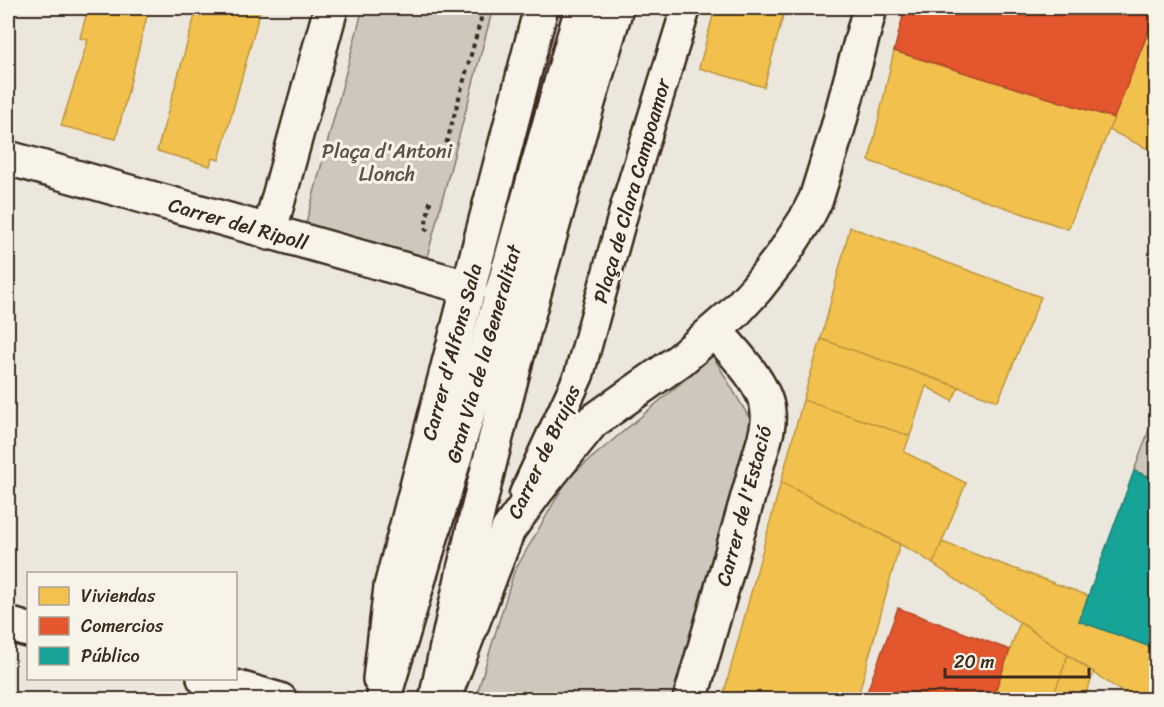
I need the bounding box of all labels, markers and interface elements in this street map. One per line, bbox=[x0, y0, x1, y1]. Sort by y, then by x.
street label: Plaça de Clara Campoamor bbox=[583, 73, 681, 307]
park label: Plaça d'Antoni Llonch bbox=[322, 134, 454, 192]
street label: Carrer del Ripoll bbox=[164, 187, 313, 261]
street label: Gran Via de la Generalitat bbox=[436, 240, 532, 467]
street label: Carrer d'Alfons Sala bbox=[412, 260, 492, 444]
street label: Carrer de Brujas bbox=[498, 378, 591, 525]
street label: Carrer de l'Estació bbox=[706, 421, 782, 590]
legend bbox=[27, 572, 237, 680]
text: Viviendas bbox=[81, 580, 156, 612]
text: Comercios bbox=[81, 610, 164, 642]
text: Público bbox=[81, 640, 140, 672]
scale bar bbox=[945, 641, 1089, 679]
text: 20 m bbox=[954, 646, 994, 678]

